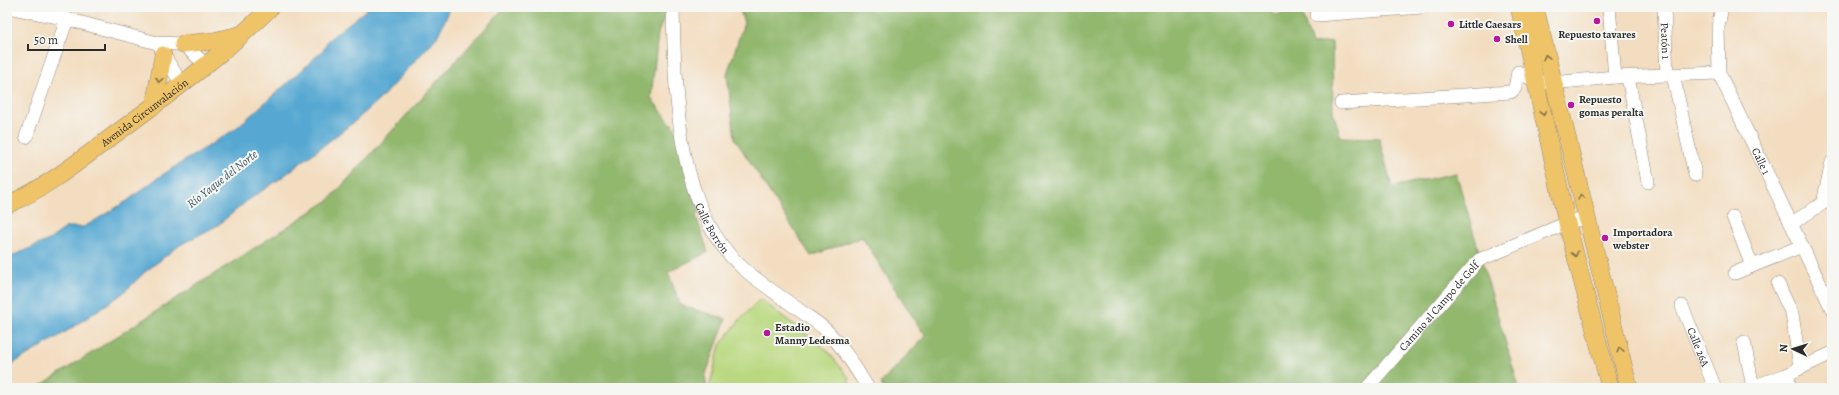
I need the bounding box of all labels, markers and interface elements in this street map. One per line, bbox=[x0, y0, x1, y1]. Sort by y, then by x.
marker: Repuesto tavares bbox=[1592, 16, 1602, 26]
place label: Little Caesars bbox=[1459, 17, 1522, 32]
marker: Little Caesars bbox=[1446, 19, 1456, 29]
street label: Peatón 1 bbox=[1657, 22, 1674, 60]
scale bar bbox=[28, 26, 105, 52]
place label: Repuesto tavares bbox=[1558, 27, 1636, 42]
text: 50 m bbox=[34, 32, 58, 48]
place label: Shell bbox=[1505, 32, 1528, 47]
marker: Shell bbox=[1492, 34, 1502, 44]
one-way arrow bbox=[1543, 54, 1551, 60]
street label: Avenida Circunvalación bbox=[97, 75, 191, 150]
one-way arrow bbox=[156, 77, 164, 83]
place label: Repuesto gomas peralta bbox=[1579, 92, 1644, 120]
marker: Repuesto gomas peralta bbox=[1566, 100, 1576, 110]
one-way arrow bbox=[1539, 110, 1547, 116]
street label: Calle 1 bbox=[1748, 145, 1774, 177]
water label: Río Yaque del Norte bbox=[183, 146, 261, 212]
one-way arrow bbox=[1577, 194, 1585, 200]
street label: Calle Borrón bbox=[692, 200, 733, 256]
place label: Importadora webster bbox=[1612, 225, 1673, 253]
marker: Importadora webster bbox=[1600, 233, 1610, 243]
one-way arrow bbox=[1570, 250, 1579, 257]
street label: Camino al Campo de Golf bbox=[1395, 257, 1483, 354]
place label: Estadio Manny Ledesma bbox=[775, 320, 850, 348]
street label: Calle 26A bbox=[1684, 325, 1713, 369]
marker: Estadio Manny Ledesma bbox=[762, 328, 772, 338]
north arrow bbox=[1773, 329, 1813, 369]
text: N bbox=[1776, 344, 1791, 353]
one-way arrow bbox=[1616, 347, 1624, 353]

